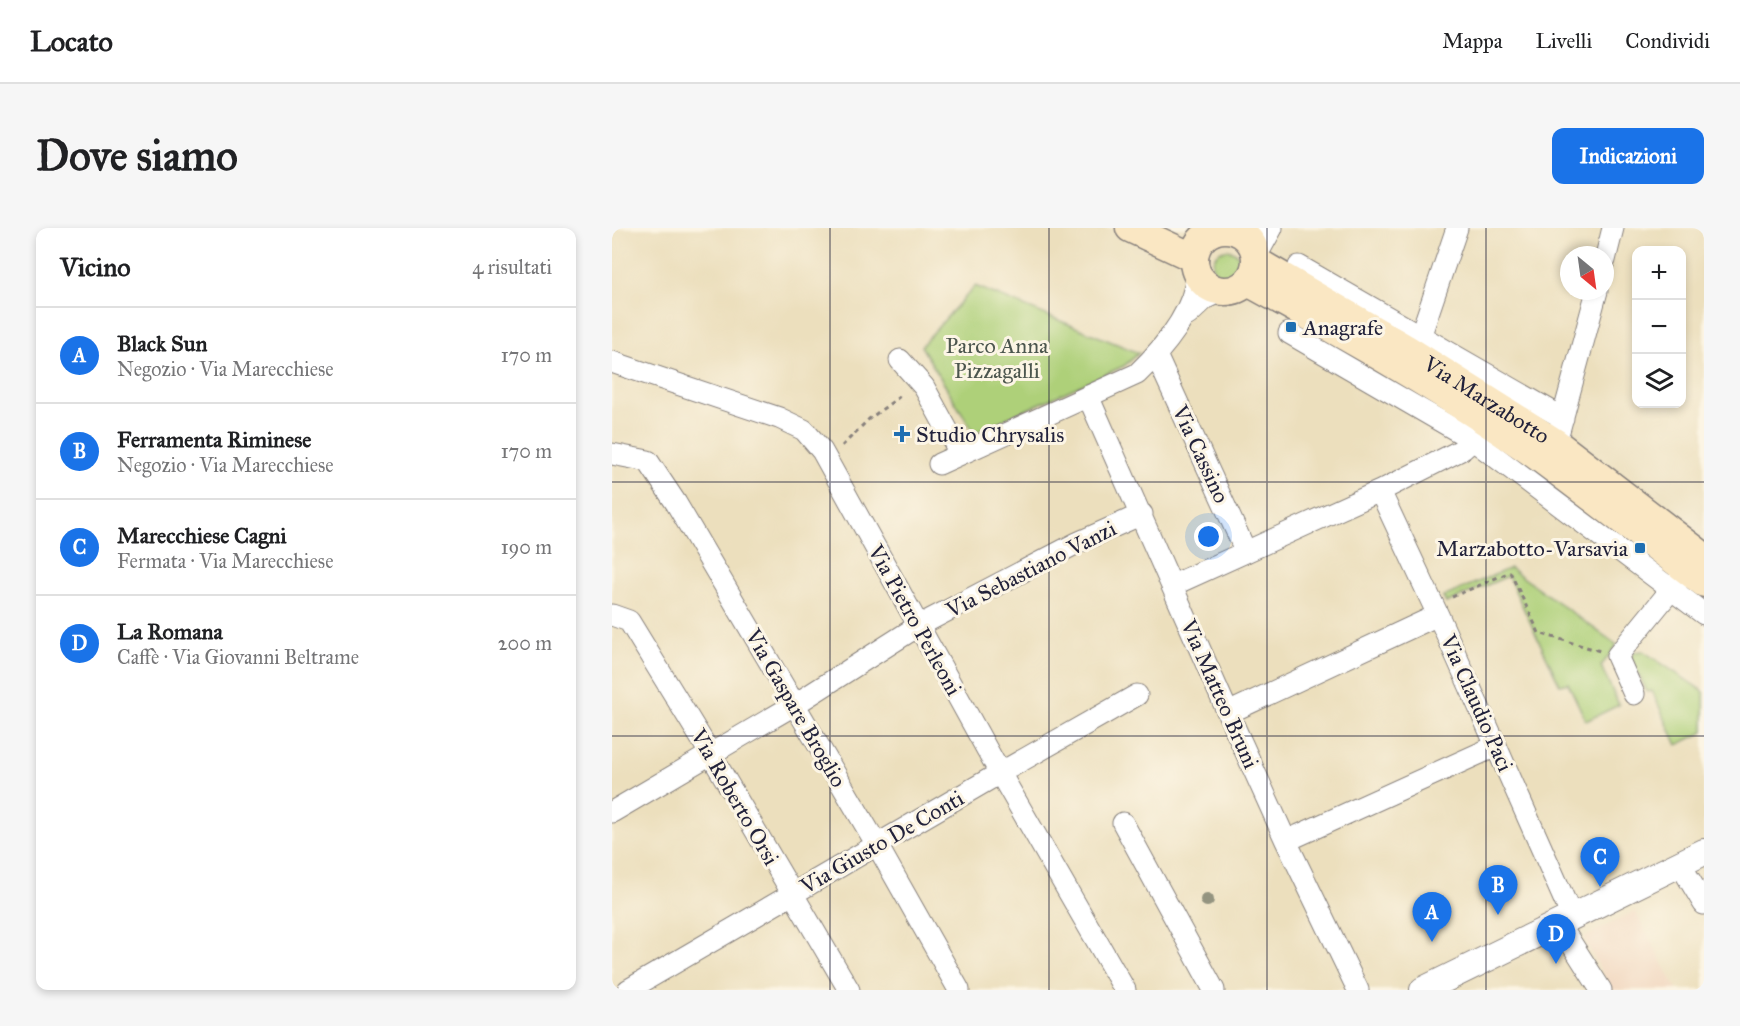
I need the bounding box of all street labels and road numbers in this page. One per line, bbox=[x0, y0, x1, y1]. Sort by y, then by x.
street label: Via Marzabotto bbox=[1418, 349, 1555, 449]
street label: Via Cassino bbox=[1166, 400, 1235, 507]
street label: Via Sebastiano Vanzi bbox=[941, 514, 1121, 624]
street label: Via Pietro Perleoni bbox=[862, 539, 968, 700]
street label: Via Matteo Bruni bbox=[1175, 614, 1265, 773]
street label: Via Gaspare Broglio bbox=[739, 623, 852, 792]
street label: Via Claudio Paci bbox=[1434, 629, 1519, 776]
street label: Via Roberto Orsi bbox=[685, 723, 785, 870]
street label: Via Giusto De Conti bbox=[795, 784, 968, 900]

